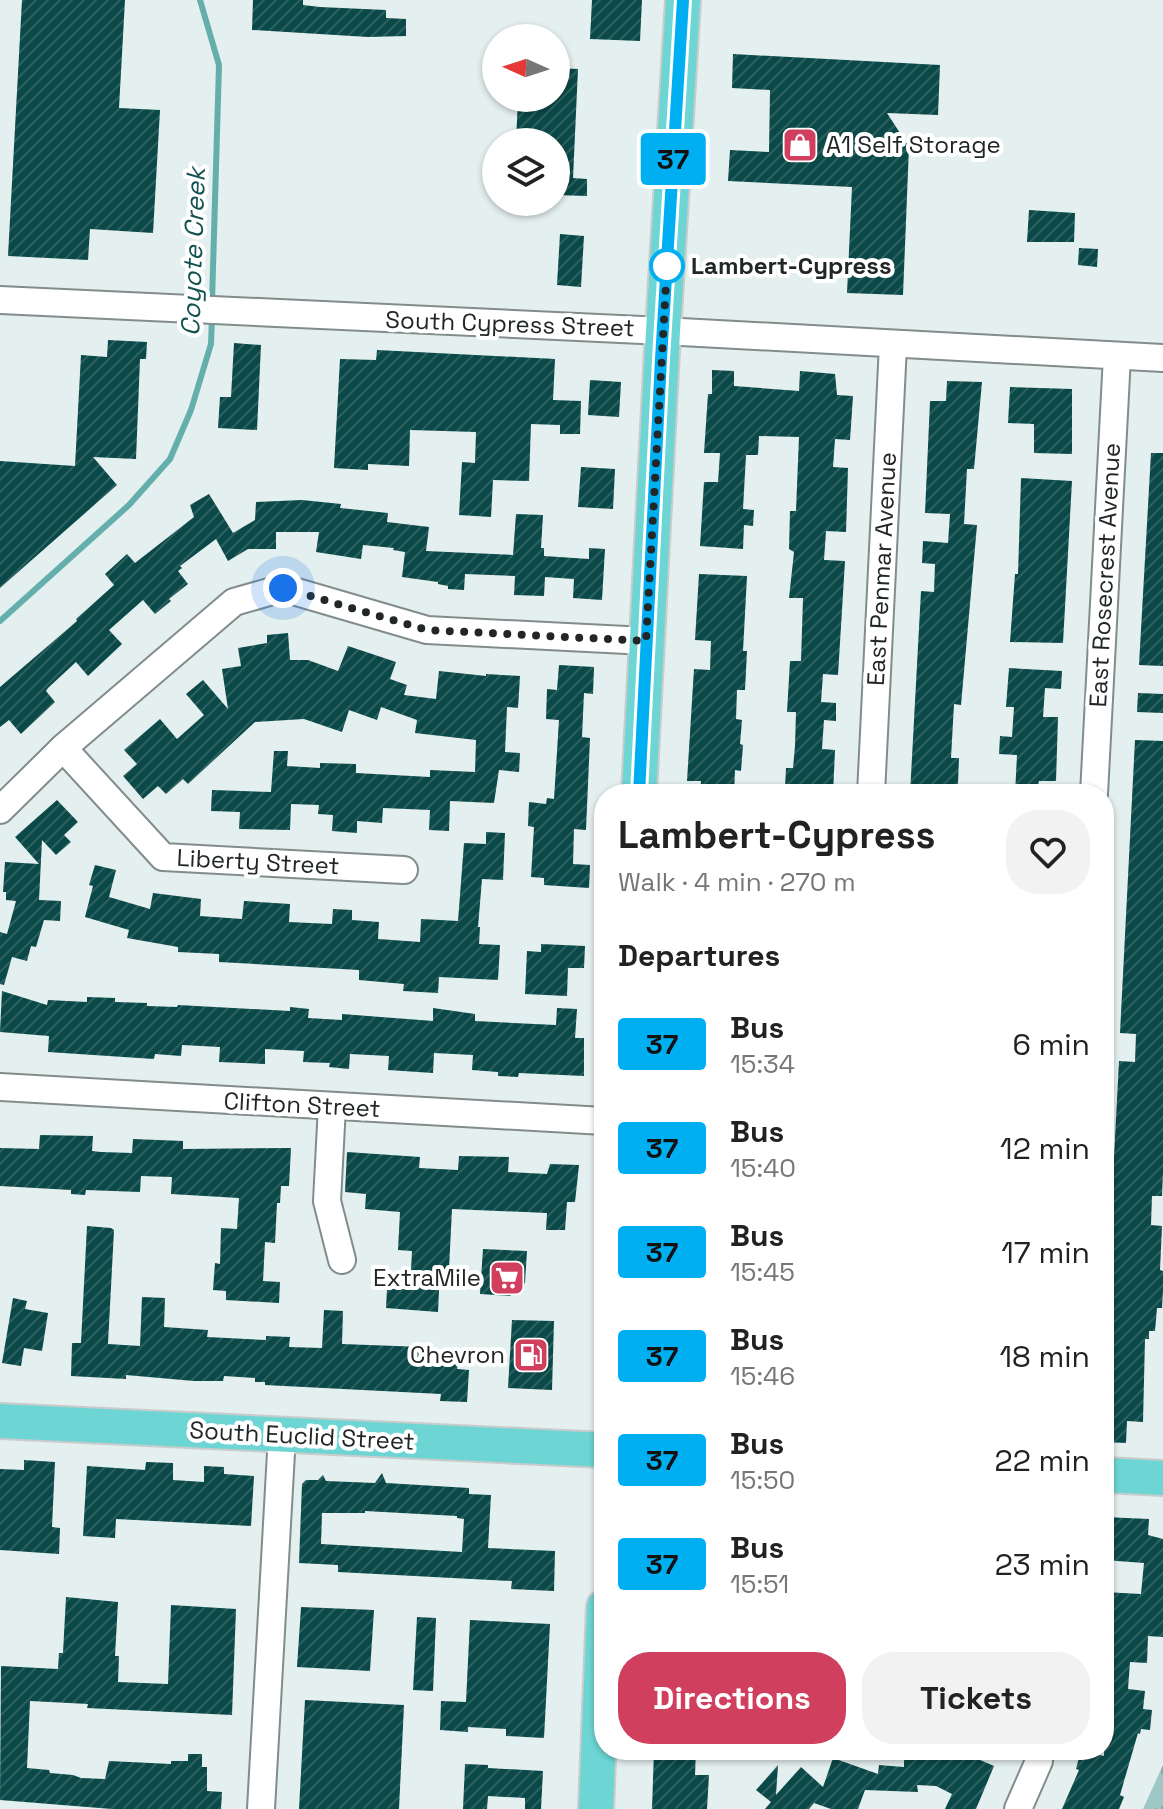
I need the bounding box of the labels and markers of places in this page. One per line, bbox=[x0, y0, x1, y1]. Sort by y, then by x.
shop icon: A1 Self Storage bbox=[781, 126, 819, 164]
place label: A1 Self Storage bbox=[826, 129, 1001, 160]
marker: Lambert-Cypress bbox=[650, 249, 684, 283]
place label: Lambert-Cypress bbox=[691, 250, 892, 281]
supermarket icon: ExtraMile bbox=[488, 1259, 526, 1297]
place label: ExtraMile bbox=[373, 1262, 481, 1293]
fuel station icon: Chevron bbox=[512, 1336, 550, 1374]
place label: Chevron bbox=[410, 1339, 505, 1370]

